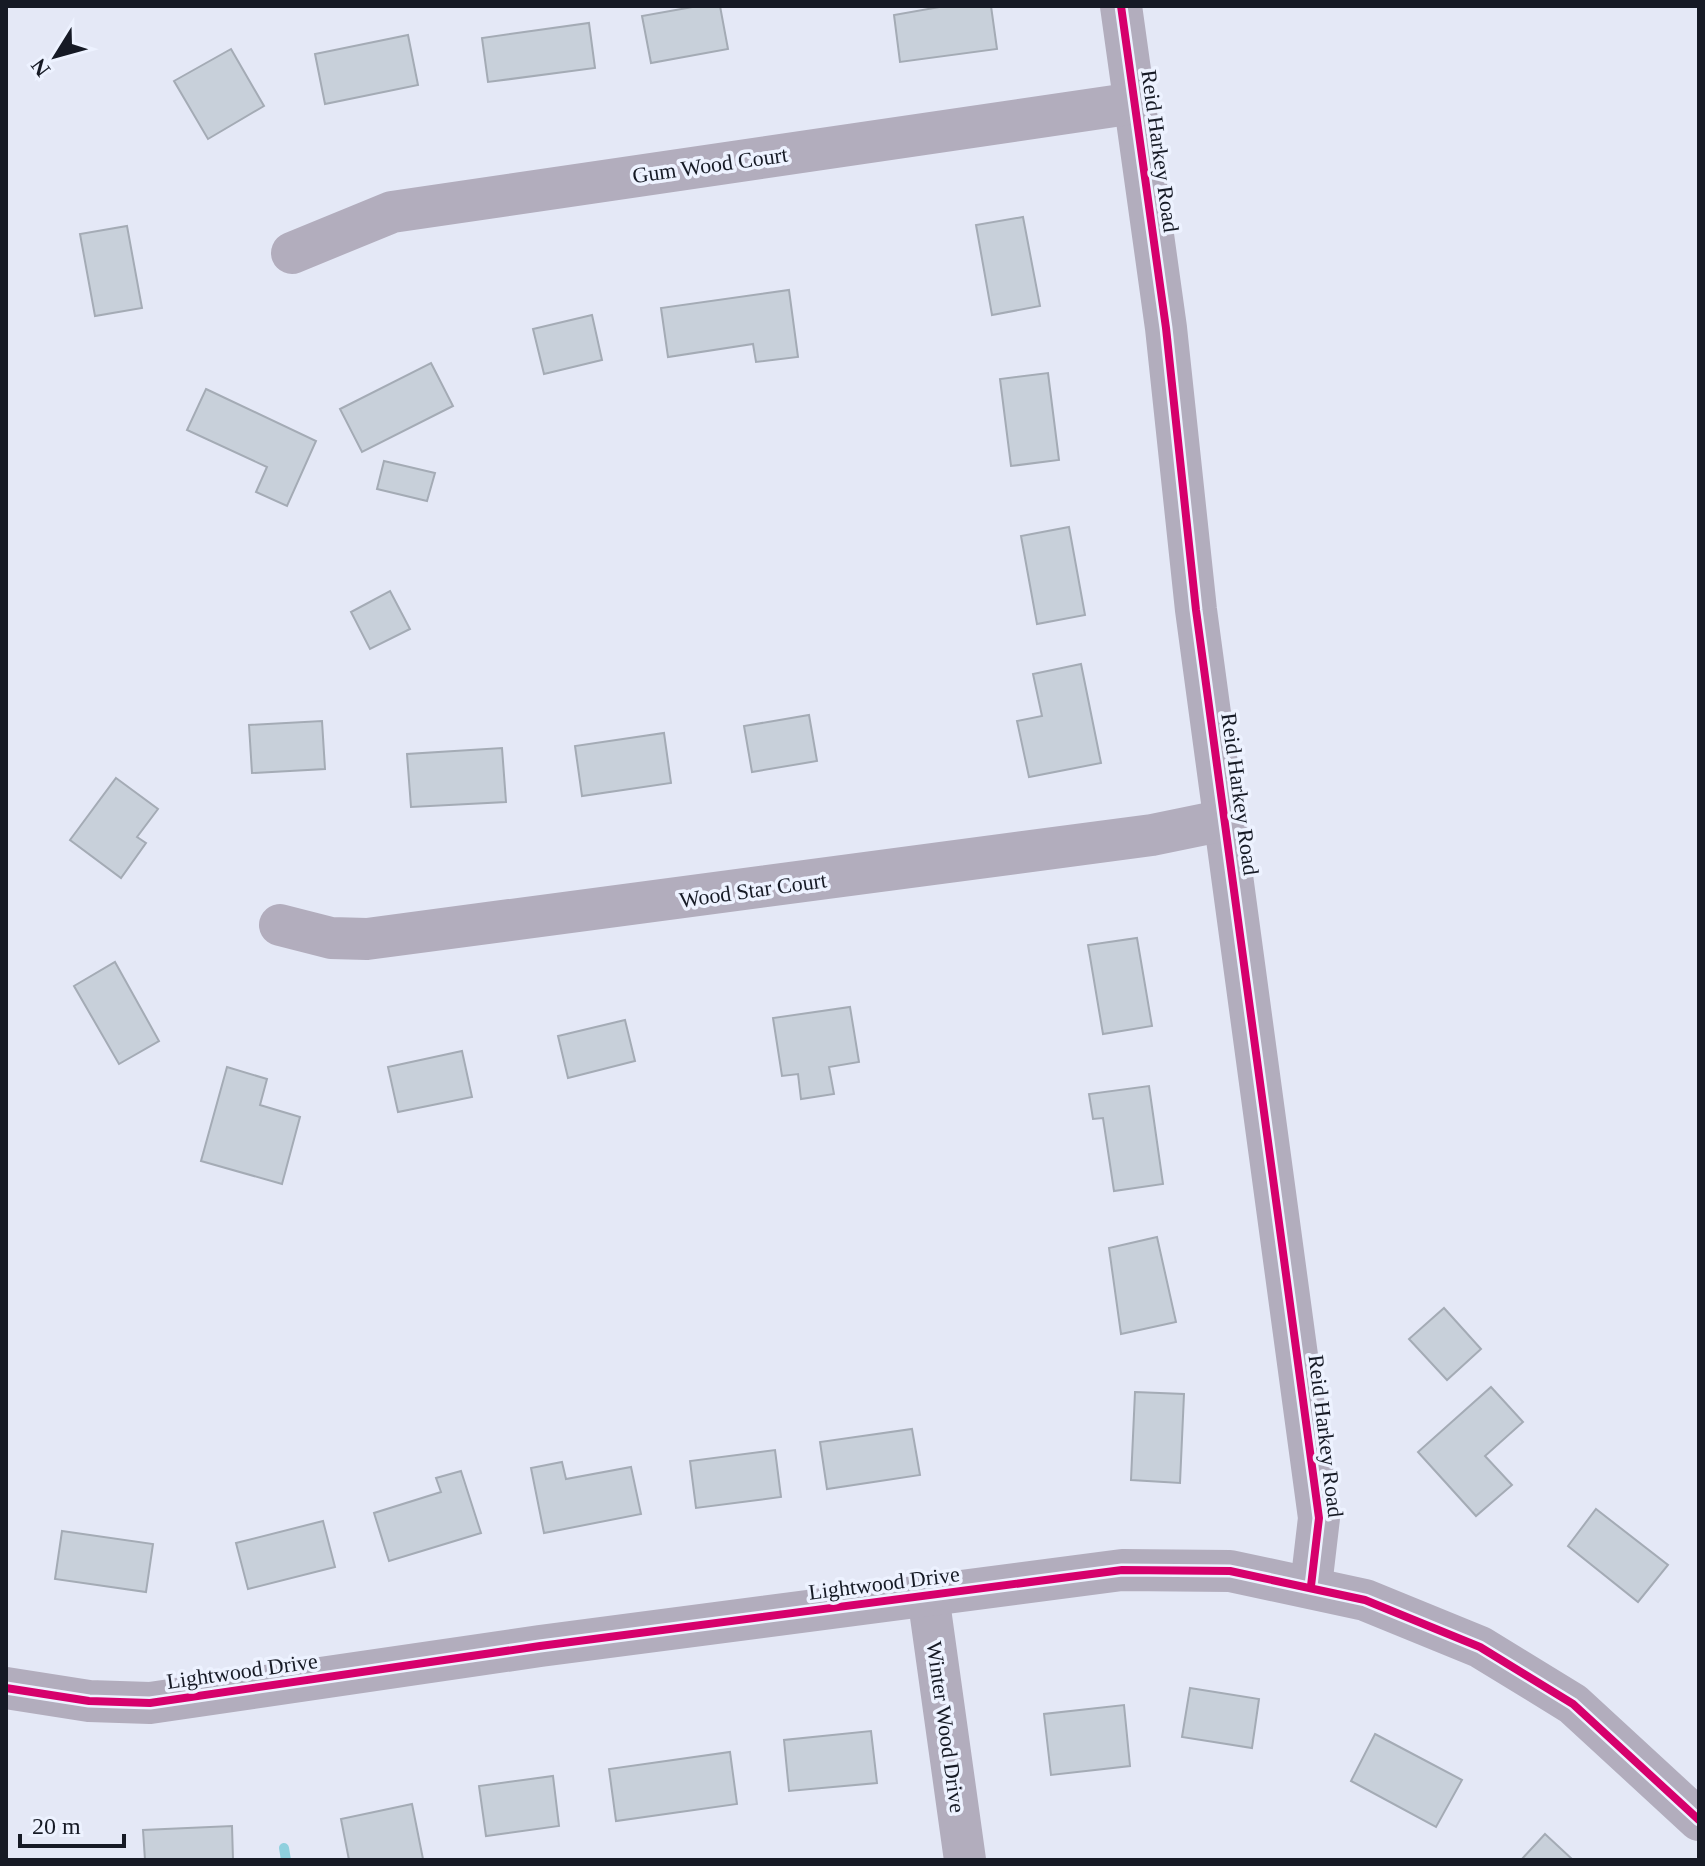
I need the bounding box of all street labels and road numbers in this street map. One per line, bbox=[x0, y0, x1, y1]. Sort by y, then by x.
street label: Reid Harkey Road bbox=[1136, 68, 1184, 234]
street label: Gum Wood Court bbox=[631, 142, 789, 188]
street label: Reid Harkey Road bbox=[1216, 711, 1264, 877]
street label: Wood Star Court bbox=[678, 867, 828, 913]
street label: Reid Harkey Road bbox=[1304, 1353, 1348, 1519]
street label: Lightwood Drive bbox=[807, 1561, 961, 1605]
street label: Winter Wood Drive bbox=[922, 1640, 970, 1814]
street label: Lightwood Drive bbox=[165, 1648, 319, 1694]

